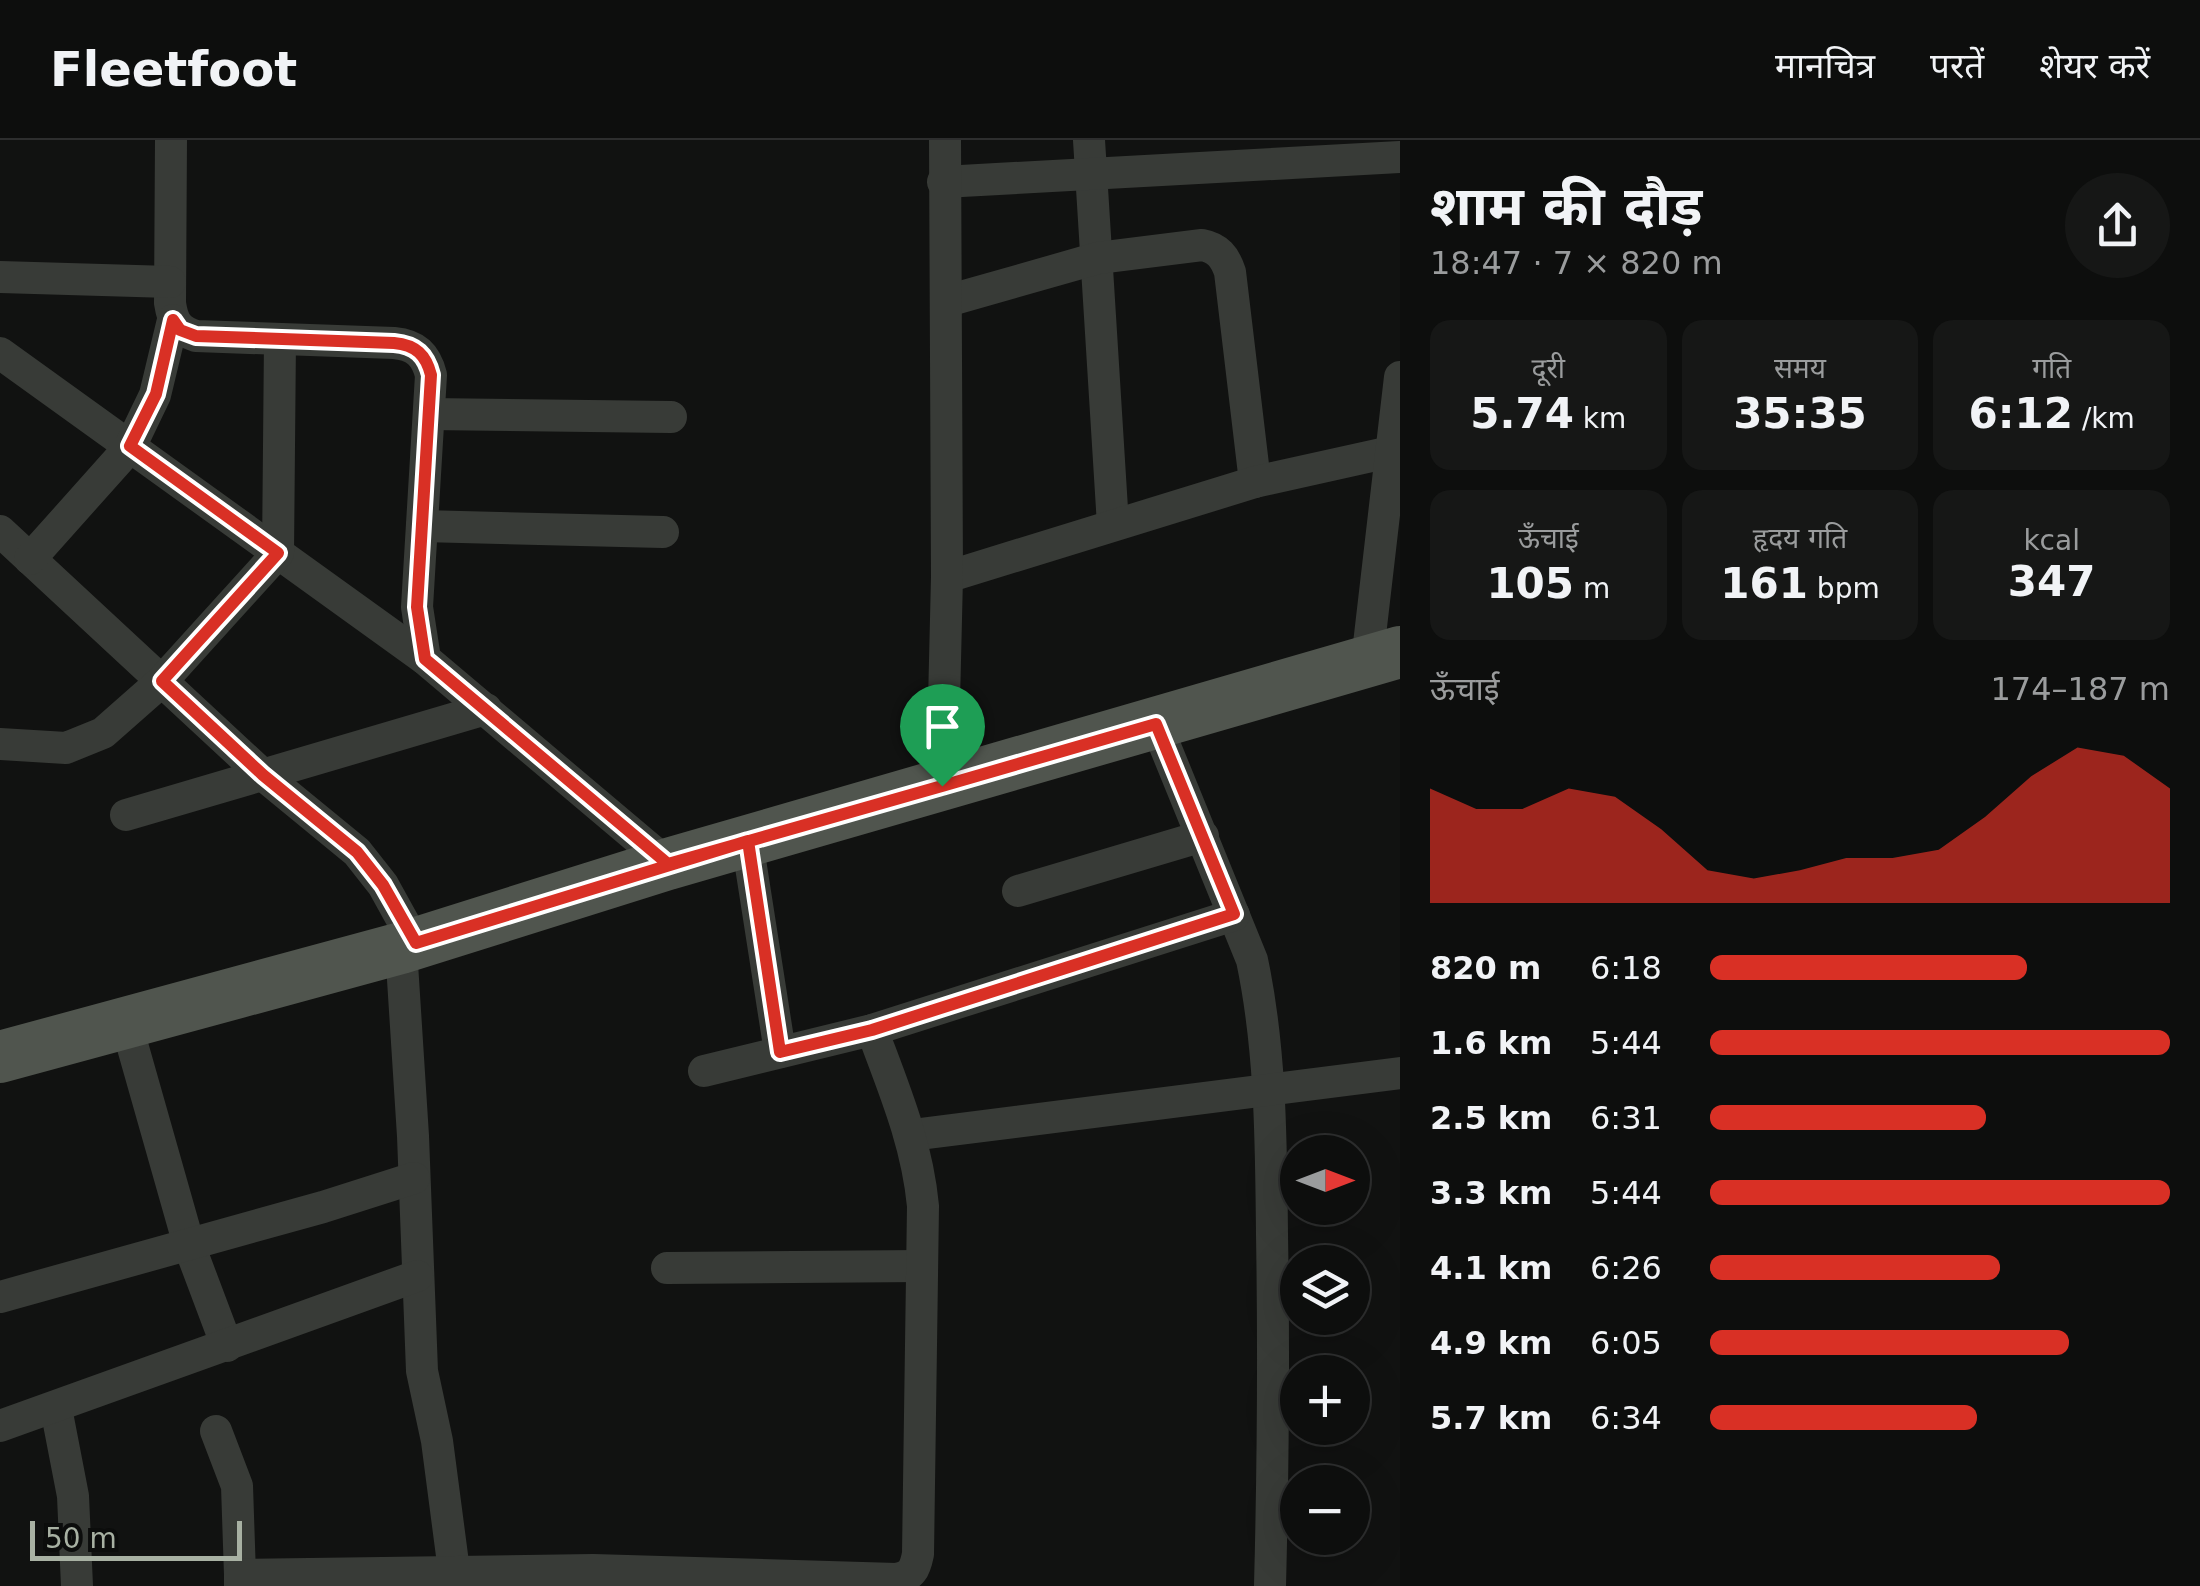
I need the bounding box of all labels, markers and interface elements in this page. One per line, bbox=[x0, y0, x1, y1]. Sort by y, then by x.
text: Fleetfoot bbox=[50, 41, 297, 97]
text: मानचित्र bbox=[1775, 46, 1875, 86]
text: परतें bbox=[1930, 46, 1984, 86]
text: शेयर करें bbox=[2039, 46, 2150, 86]
button: share bbox=[2065, 173, 2170, 278]
text: शाम की दौड़ bbox=[1430, 174, 1702, 238]
text: 18:47 · 7 × 820 m bbox=[1430, 244, 1723, 282]
text: दूरी bbox=[1532, 352, 1565, 385]
text: समय bbox=[1774, 352, 1826, 385]
text: गति bbox=[2032, 352, 2071, 385]
text: 5.74 bbox=[1470, 389, 1574, 438]
text: 35:35 bbox=[1733, 389, 1867, 438]
text: 6:12 bbox=[1969, 389, 2073, 438]
text: km bbox=[1574, 402, 1626, 435]
text: /km bbox=[2073, 402, 2135, 435]
text: ऊँचाई bbox=[1518, 522, 1579, 555]
text: हृदय गति bbox=[1753, 522, 1847, 555]
text: kcal bbox=[2023, 524, 2080, 557]
text: 347 bbox=[2008, 557, 2096, 606]
text: 105 bbox=[1486, 559, 1574, 608]
text: 161 bbox=[1720, 559, 1808, 608]
text: m bbox=[1574, 572, 1610, 605]
text: bpm bbox=[1808, 572, 1880, 605]
text: ऊँचाई bbox=[1430, 670, 1499, 708]
text: 174–187 m bbox=[1991, 670, 2170, 708]
pin bbox=[900, 684, 985, 787]
icon: arrive bbox=[915, 699, 970, 754]
text: 820 m bbox=[1430, 949, 1541, 987]
text: 6:18 bbox=[1590, 949, 1662, 987]
text: 1.6 km bbox=[1430, 1024, 1552, 1062]
text: 5:44 bbox=[1590, 1024, 1662, 1062]
text: 2.5 km bbox=[1430, 1099, 1552, 1137]
text: 6:31 bbox=[1590, 1099, 1662, 1137]
north arrow bbox=[1280, 1135, 1370, 1225]
map controls bbox=[1280, 1135, 1370, 1555]
text: 3.3 km bbox=[1430, 1174, 1552, 1212]
text: 5:44 bbox=[1590, 1174, 1662, 1212]
button: layers bbox=[1280, 1245, 1370, 1335]
text: 4.1 km bbox=[1430, 1249, 1552, 1287]
text: 6:26 bbox=[1590, 1249, 1662, 1287]
text: 4.9 km bbox=[1430, 1324, 1552, 1362]
text: 6:05 bbox=[1590, 1324, 1662, 1362]
button: + bbox=[1280, 1355, 1370, 1445]
text: 5.7 km bbox=[1430, 1399, 1552, 1437]
text: 6:34 bbox=[1590, 1399, 1662, 1437]
button: − bbox=[1280, 1465, 1370, 1555]
scale bar bbox=[30, 1516, 242, 1560]
text: 50 m bbox=[45, 1522, 117, 1555]

